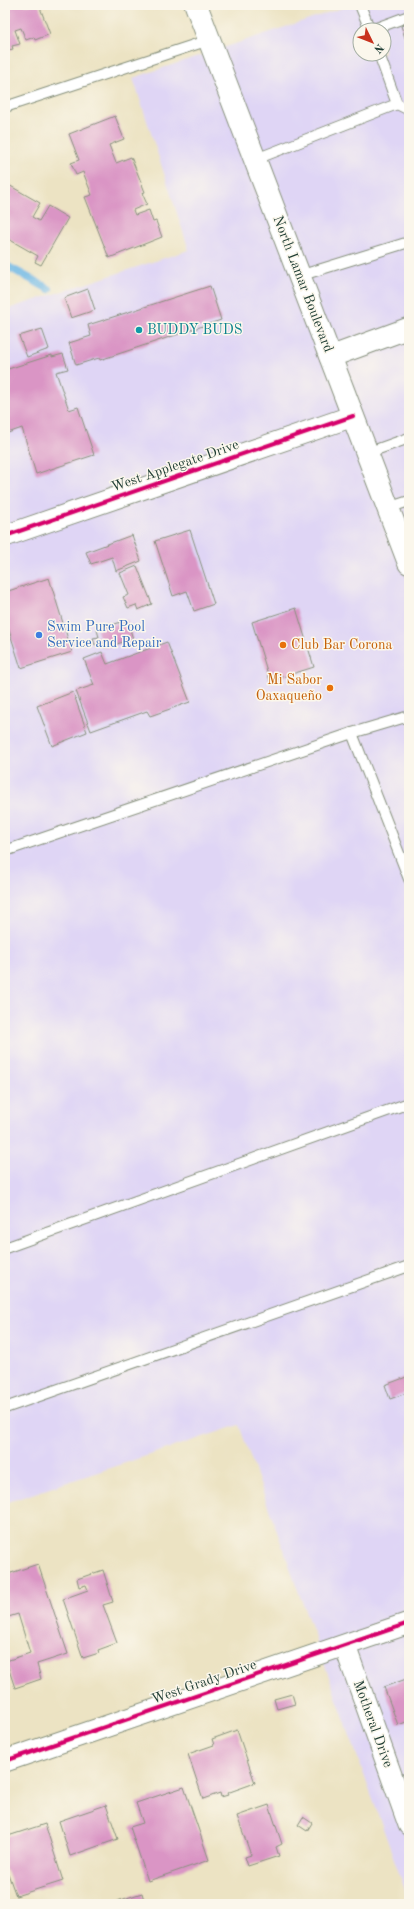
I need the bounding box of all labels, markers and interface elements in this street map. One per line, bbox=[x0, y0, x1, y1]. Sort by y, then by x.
north arrow bbox=[352, 22, 392, 62]
text: N bbox=[371, 41, 385, 55]
street label: North Lamar Boulevard bbox=[270, 214, 336, 354]
place label: BUDDY BUDS bbox=[147, 323, 242, 337]
marker: BUDDY BUDS bbox=[134, 325, 144, 335]
street label: West Applegate Drive bbox=[109, 438, 241, 494]
place label: Swim Pure Pool Service and Repair bbox=[47, 620, 162, 650]
marker: Swim Pure Pool Service and Repair bbox=[34, 630, 44, 640]
place label: Club Bar Corona bbox=[291, 638, 393, 652]
marker: Club Bar Corona bbox=[278, 640, 288, 650]
place label: Mi Sabor Oaxaqueño bbox=[256, 673, 322, 703]
marker: Mi Sabor Oaxaqueño bbox=[325, 683, 335, 693]
street label: West Grady Drive bbox=[150, 1657, 258, 1707]
street label: Motheral Drive bbox=[351, 1679, 395, 1769]

